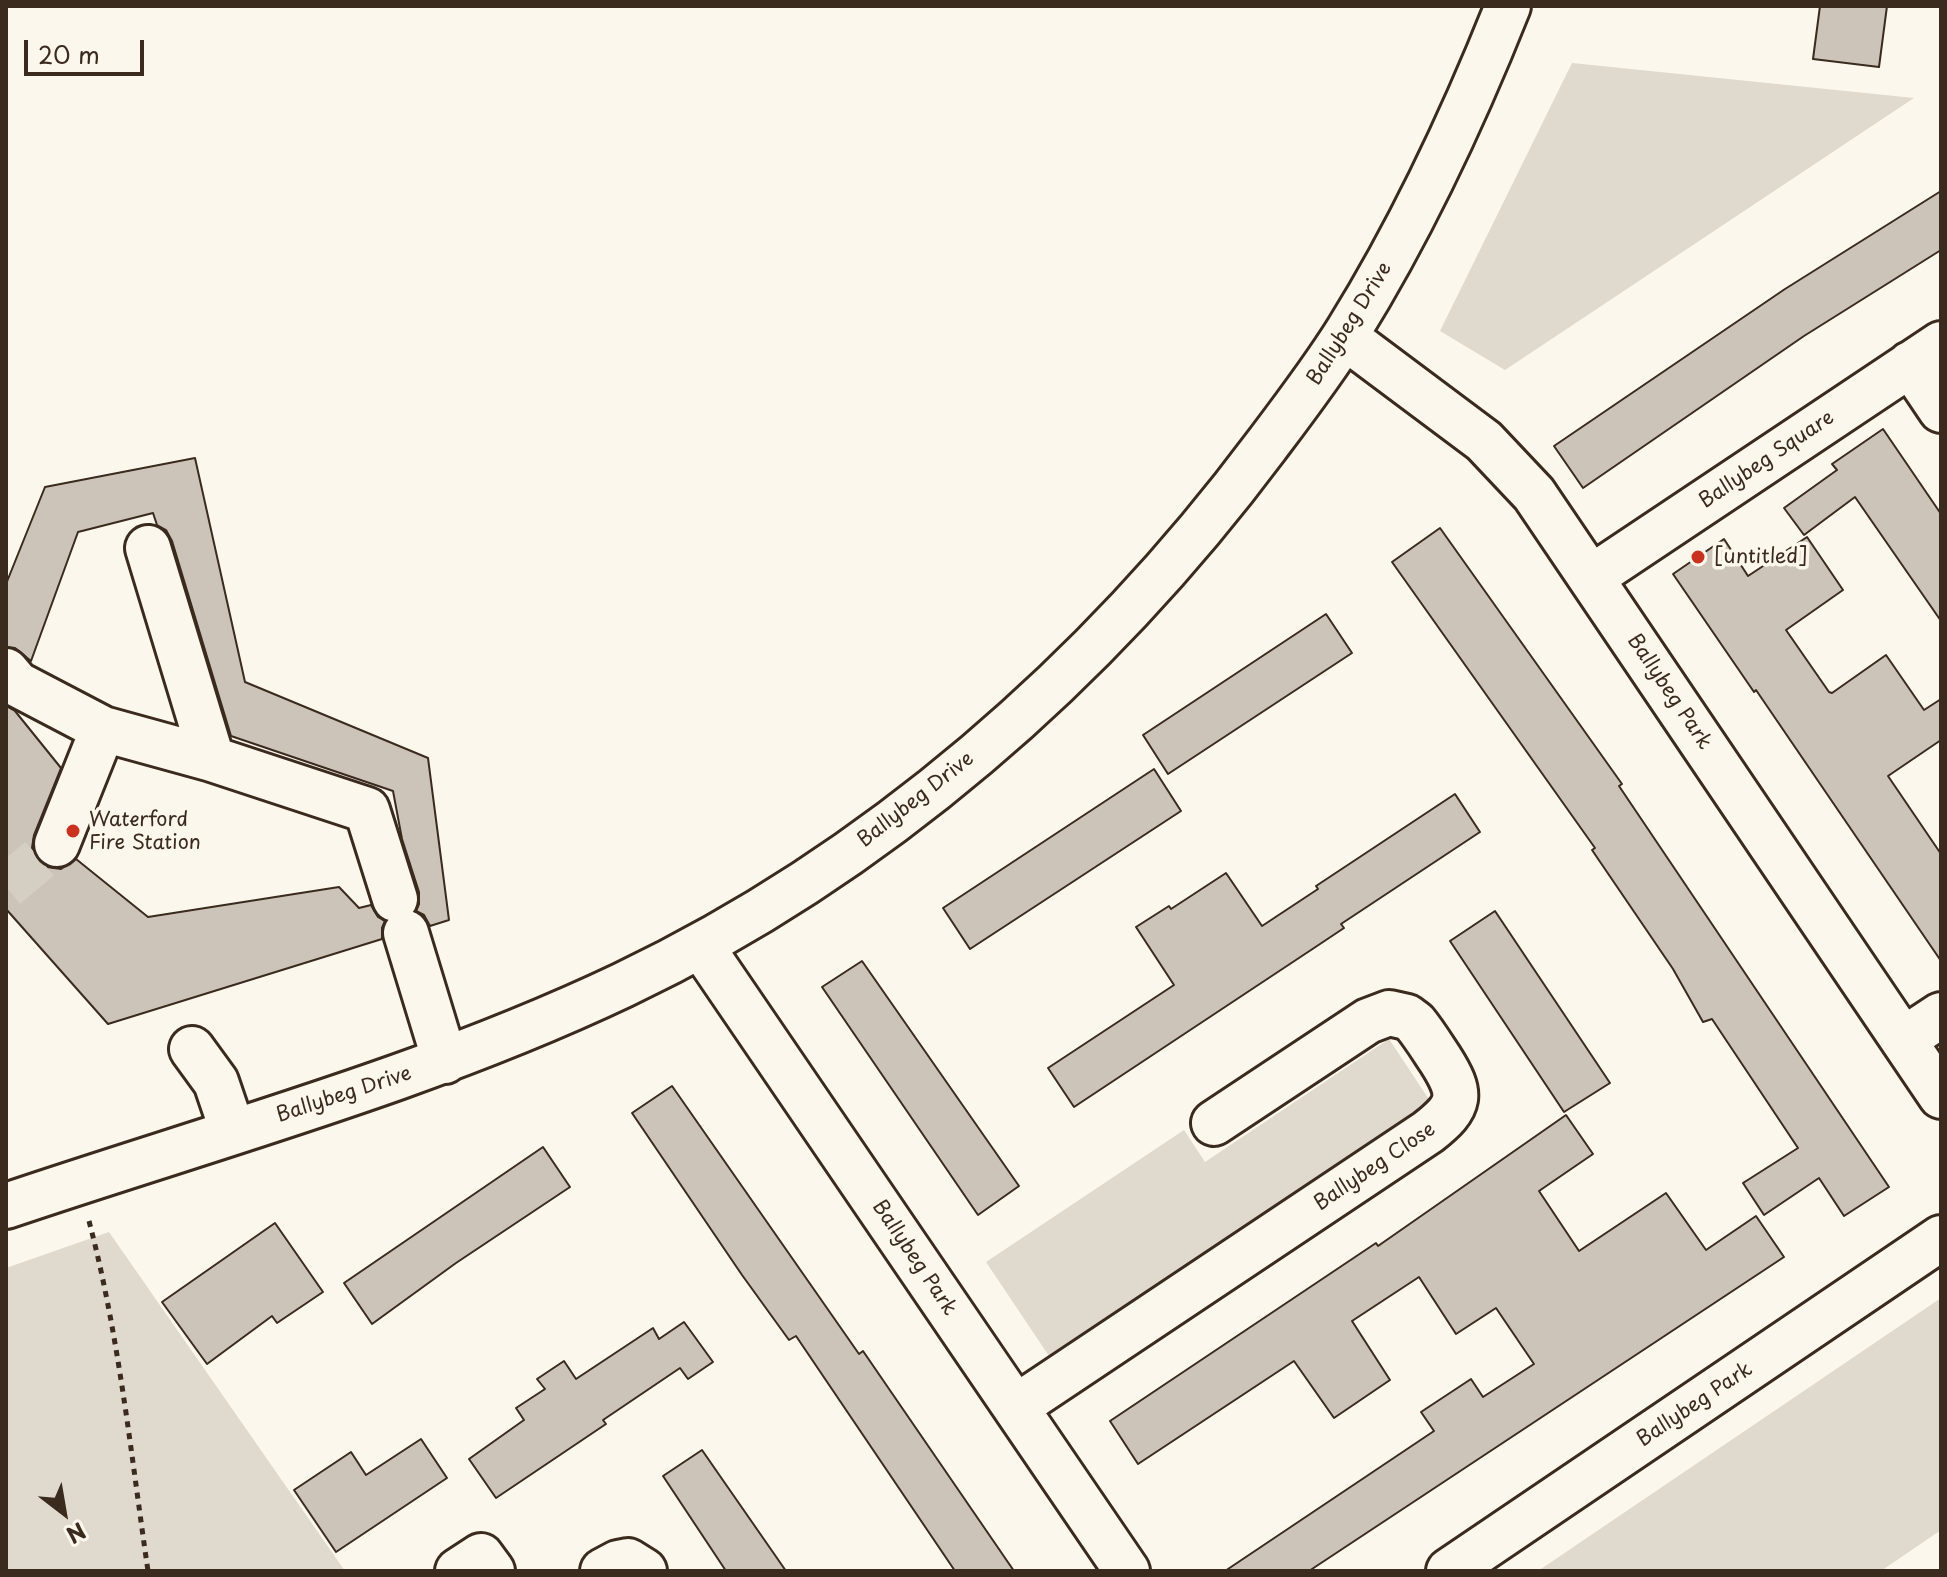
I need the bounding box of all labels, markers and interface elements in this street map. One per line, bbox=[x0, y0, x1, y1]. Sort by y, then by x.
scale bar bbox=[28, 24, 148, 74]
text: 20 m bbox=[38, 36, 100, 72]
street label: Ballybeg Drive bbox=[1303, 258, 1397, 390]
street label: Ballybeg Square bbox=[1695, 406, 1839, 514]
place label: [untitled] bbox=[1714, 545, 1807, 569]
marker: [untitled] bbox=[1689, 548, 1707, 566]
street label: Ballybeg Park bbox=[1622, 630, 1716, 754]
street label: Ballybeg Drive bbox=[853, 747, 979, 853]
place label: Waterford Fire Station bbox=[89, 808, 201, 855]
marker: Waterford Fire Station bbox=[64, 822, 82, 840]
street label: Ballybeg Drive bbox=[273, 1062, 415, 1128]
street label: Ballybeg Close bbox=[1310, 1118, 1440, 1216]
street label: Ballybeg Park bbox=[867, 1196, 961, 1320]
street label: Ballybeg Park bbox=[1633, 1358, 1757, 1452]
north arrow bbox=[24, 1473, 104, 1553]
text: N bbox=[61, 1515, 93, 1553]

